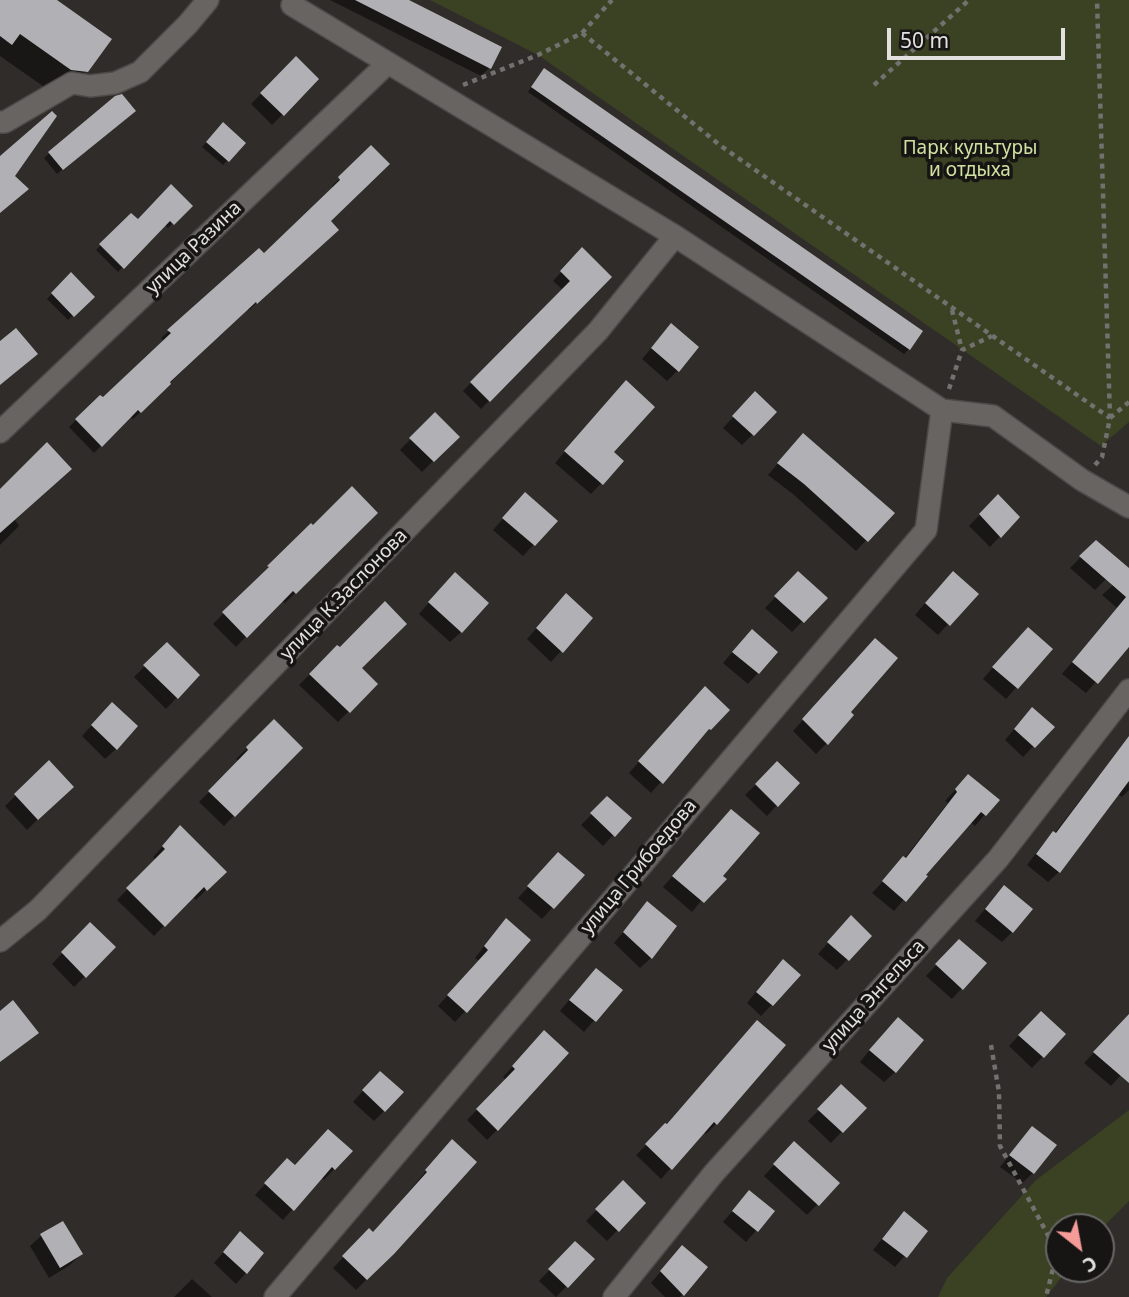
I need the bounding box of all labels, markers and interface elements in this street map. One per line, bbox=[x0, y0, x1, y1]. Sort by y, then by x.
scale bar bbox=[891, 14, 1070, 58]
text: 50 m bbox=[900, 26, 949, 54]
park label: Парк культуры и отдыха bbox=[903, 138, 1037, 182]
street label: улица Разина bbox=[142, 197, 246, 299]
street label: улица К.Заслонова bbox=[276, 525, 412, 665]
street label: улица Грибоедова bbox=[576, 795, 702, 939]
street label: улица Энгельса bbox=[818, 935, 930, 1057]
north arrow bbox=[1045, 1213, 1115, 1283]
text: С bbox=[1078, 1250, 1102, 1279]

